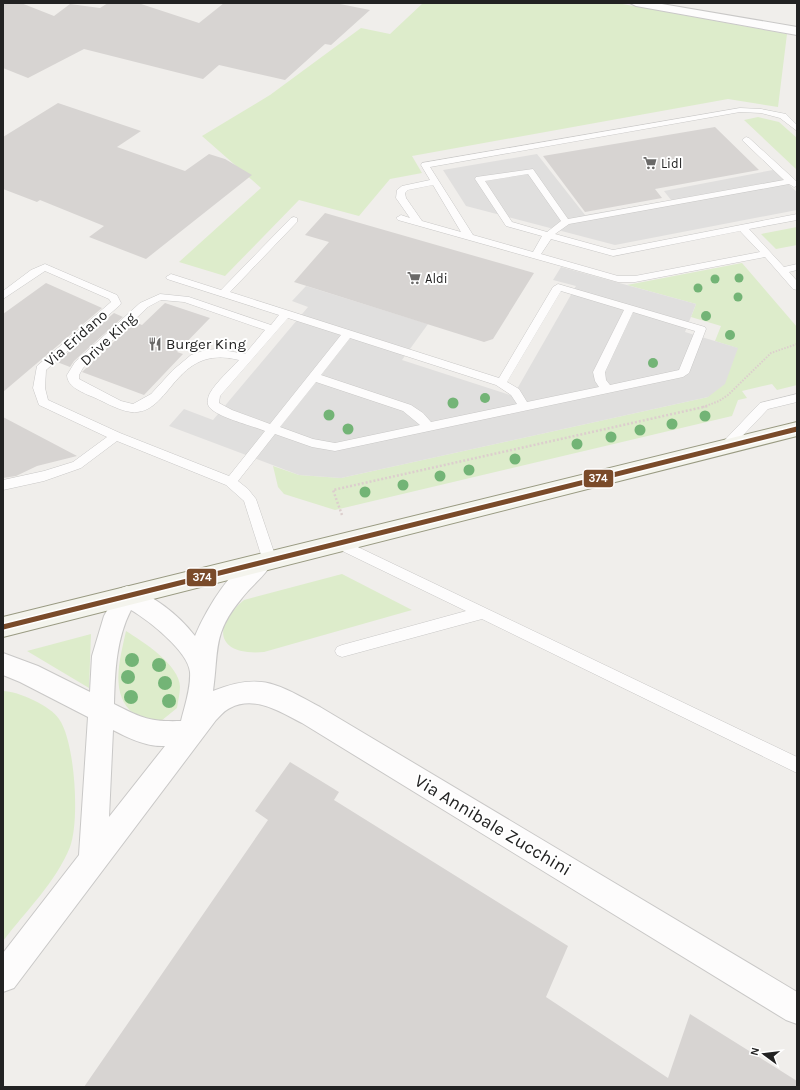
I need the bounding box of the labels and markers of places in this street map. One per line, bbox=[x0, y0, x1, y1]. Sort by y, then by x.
supermarket icon: Lidl bbox=[642, 155, 658, 171]
place label: Lidl bbox=[661, 156, 682, 171]
supermarket icon: Aldi bbox=[406, 270, 422, 286]
place label: Aldi bbox=[425, 271, 448, 286]
place label: Burger King bbox=[166, 335, 246, 353]
restaurant icon: Burger King bbox=[147, 336, 163, 352]

